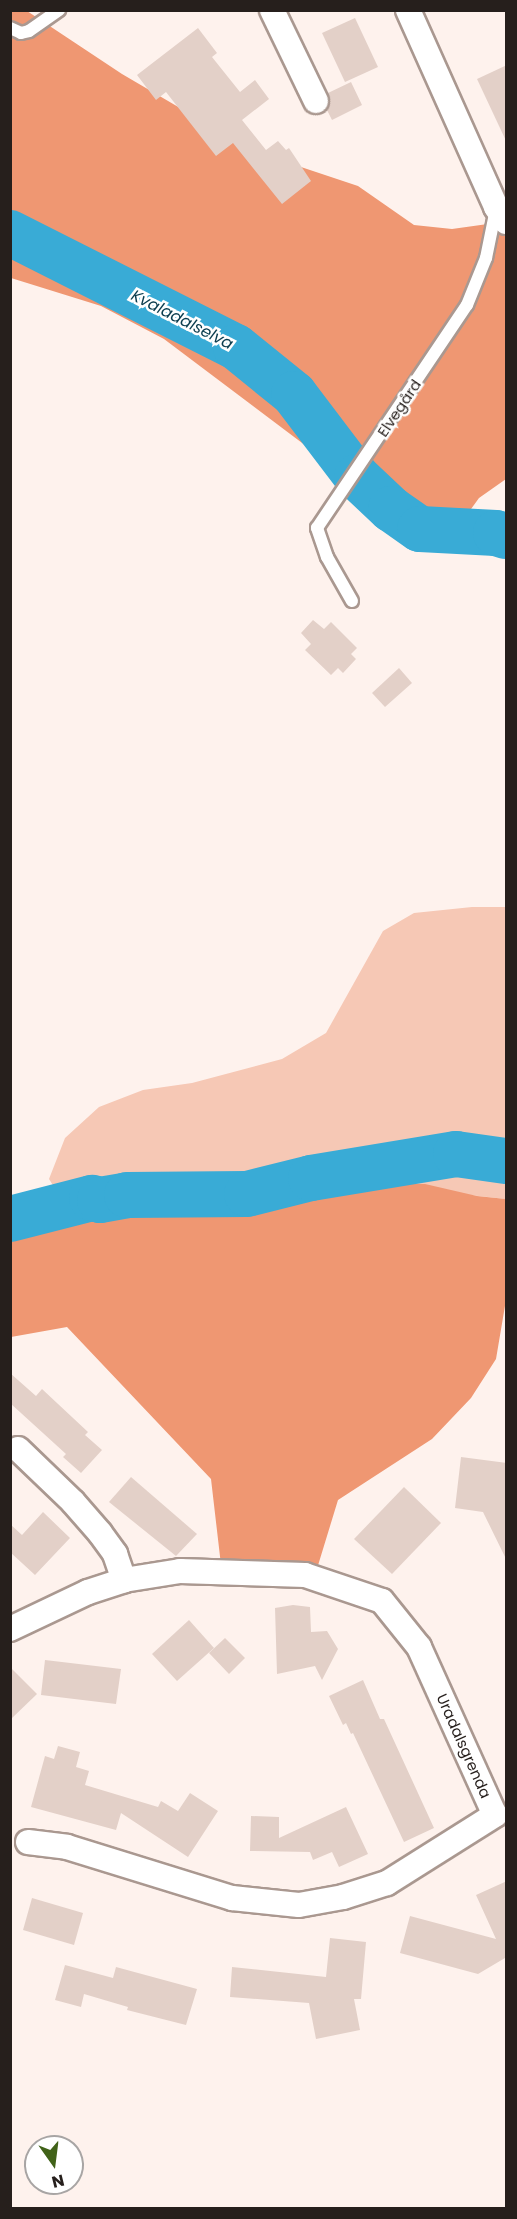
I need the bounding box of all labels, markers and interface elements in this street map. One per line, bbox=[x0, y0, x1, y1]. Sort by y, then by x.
water label: Kvaladalselva bbox=[128, 286, 236, 354]
street label: Elvegård bbox=[373, 376, 425, 440]
street label: Uradalsgrenda bbox=[433, 1691, 495, 1801]
north arrow bbox=[24, 2135, 84, 2195]
text: N bbox=[49, 2168, 67, 2194]

